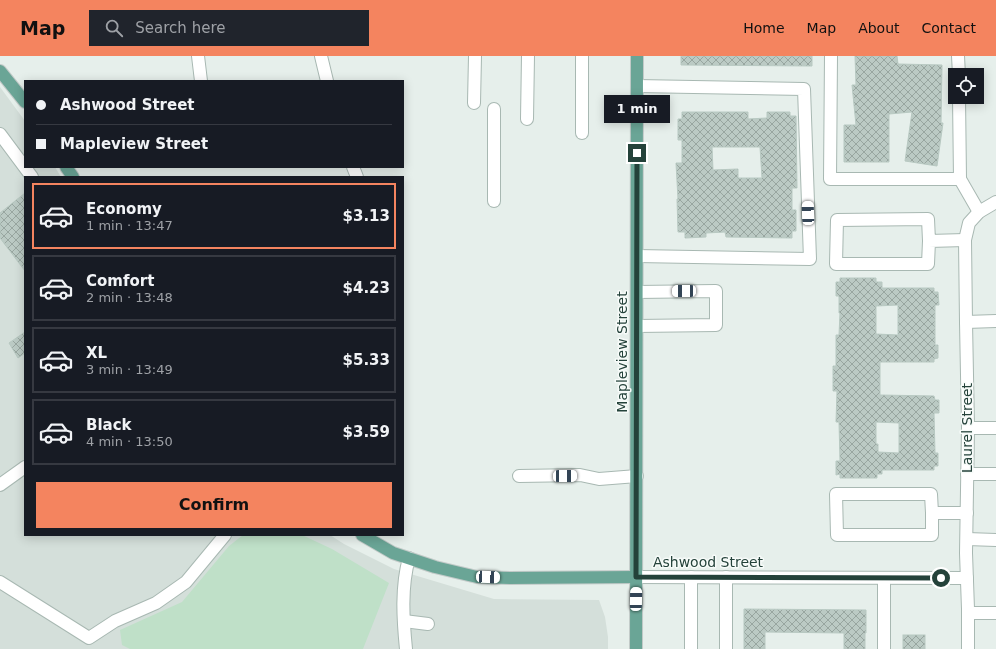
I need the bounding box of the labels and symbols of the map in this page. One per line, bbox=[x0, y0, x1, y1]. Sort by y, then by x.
callout: 1 min bbox=[604, 95, 670, 123]
route end bbox=[628, 144, 646, 162]
car bbox=[802, 201, 814, 225]
car bbox=[672, 285, 696, 297]
street label: Mapleview Street bbox=[614, 291, 630, 413]
street label: Laurel Street bbox=[959, 382, 975, 473]
car bbox=[553, 470, 577, 482]
street label: Ashwood Street bbox=[653, 554, 764, 570]
route start bbox=[932, 569, 950, 587]
car bbox=[476, 570, 500, 584]
car bbox=[630, 587, 642, 611]

